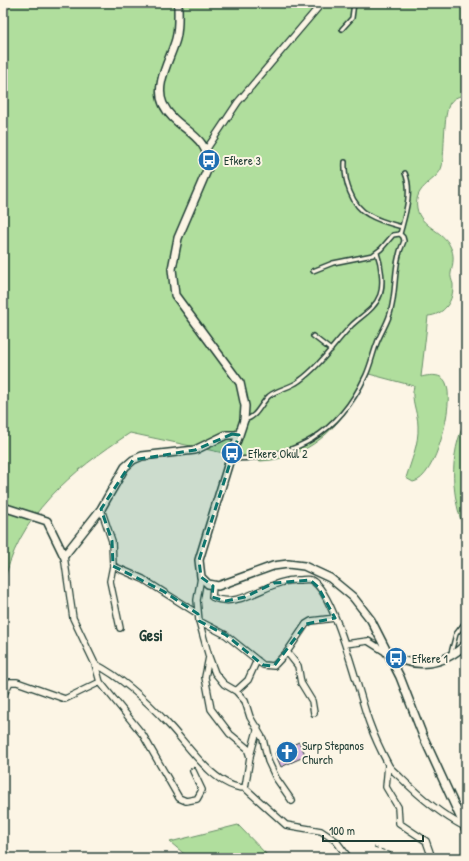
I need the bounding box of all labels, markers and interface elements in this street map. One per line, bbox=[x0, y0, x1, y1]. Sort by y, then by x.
bus stop icon: Efkere 3 bbox=[196, 147, 222, 173]
place label: Efkere 3 bbox=[224, 152, 261, 169]
bus stop icon: Efkere Okul 2 bbox=[219, 440, 245, 466]
place label: Efkere Okul 2 bbox=[248, 445, 308, 462]
district label: Gesi bbox=[139, 624, 163, 646]
bus stop icon: Efkere 1 bbox=[383, 645, 409, 671]
place label: Efkere 1 bbox=[412, 650, 448, 667]
place label: Surp Stepanos Church bbox=[302, 737, 364, 768]
church icon: Surp Stepanos Church bbox=[274, 739, 300, 765]
scale bar bbox=[323, 817, 423, 843]
text: 100 m bbox=[329, 822, 355, 839]

